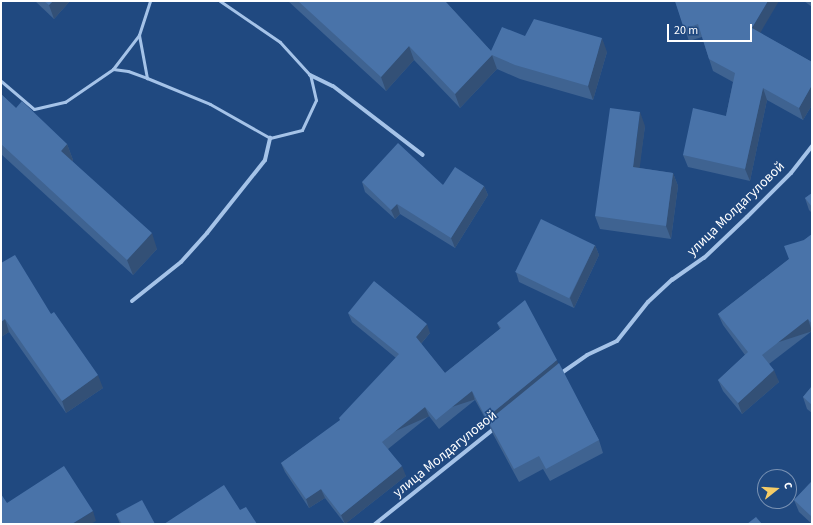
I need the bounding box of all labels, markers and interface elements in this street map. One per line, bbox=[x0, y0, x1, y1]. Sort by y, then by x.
scale bar bbox=[669, 16, 754, 42]
text: 20 m bbox=[674, 22, 698, 39]
street label: улица Молдагуловой bbox=[684, 158, 788, 260]
street label: улица Молдагуловой bbox=[390, 407, 500, 501]
north arrow bbox=[757, 469, 797, 509]
text: С bbox=[780, 480, 796, 491]

